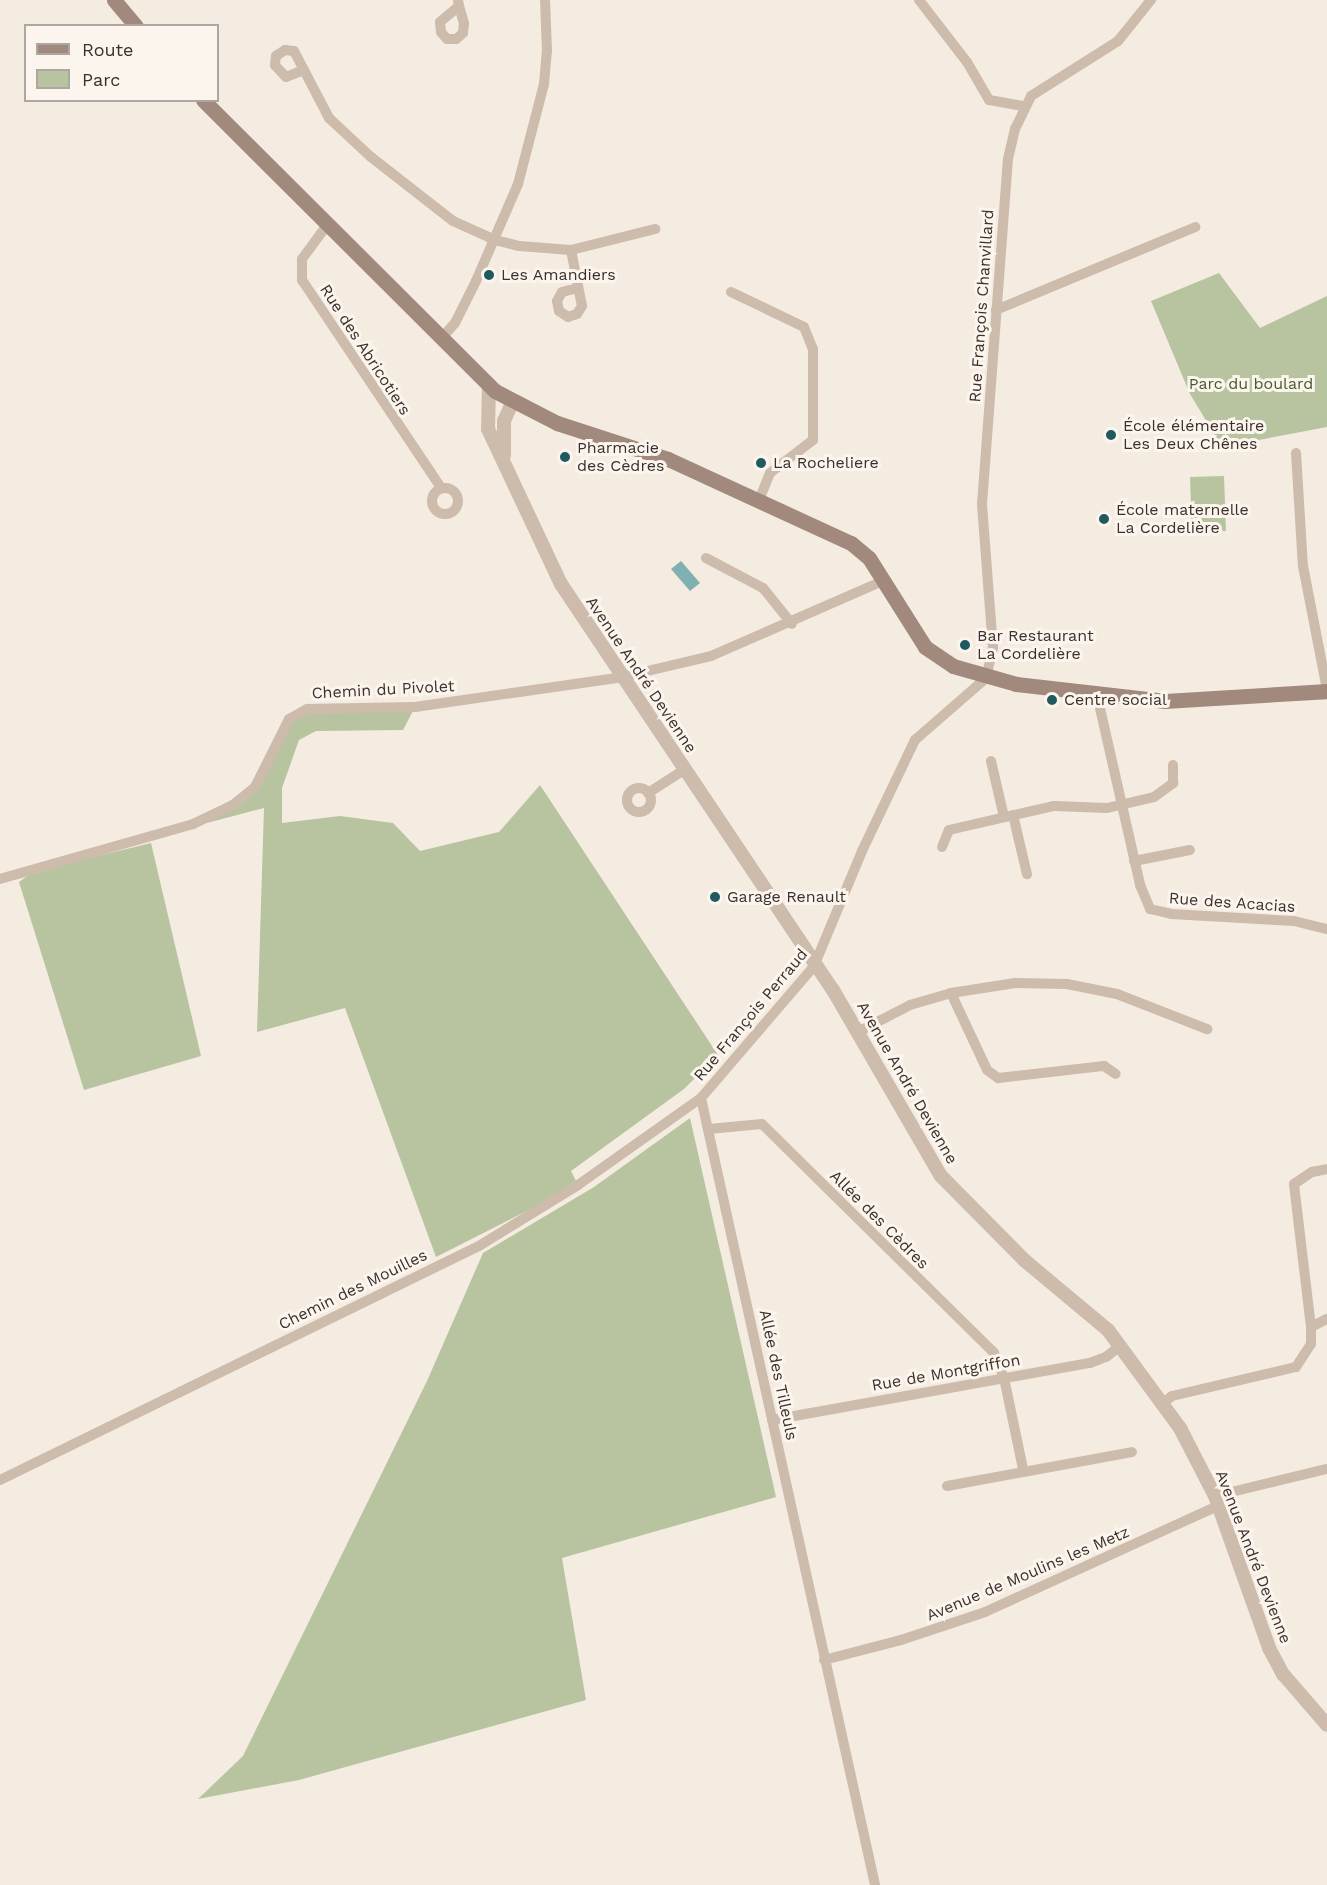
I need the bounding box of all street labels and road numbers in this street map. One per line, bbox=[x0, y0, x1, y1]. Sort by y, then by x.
street label: Rue François Chanvillard bbox=[966, 209, 998, 403]
street label: Rue des Abricotiers bbox=[315, 281, 415, 419]
street label: Avenue André Devienne bbox=[581, 593, 701, 757]
street label: Chemin du Pivolet bbox=[311, 677, 455, 703]
street label: Rue des Acacias bbox=[1168, 889, 1296, 917]
street label: Rue François Perraud bbox=[690, 945, 812, 1085]
street label: Avenue André Devienne bbox=[852, 998, 962, 1168]
street label: Allée des Cèdres bbox=[826, 1167, 932, 1273]
street label: Chemin des Mouilles bbox=[276, 1246, 430, 1334]
street label: Allée des Tilleuls bbox=[755, 1308, 801, 1442]
street label: Rue de Montgriffon bbox=[870, 1350, 1022, 1396]
street label: Avenue André Devienne bbox=[1211, 1467, 1295, 1647]
street label: Avenue de Moulins les Metz bbox=[924, 1522, 1132, 1626]

